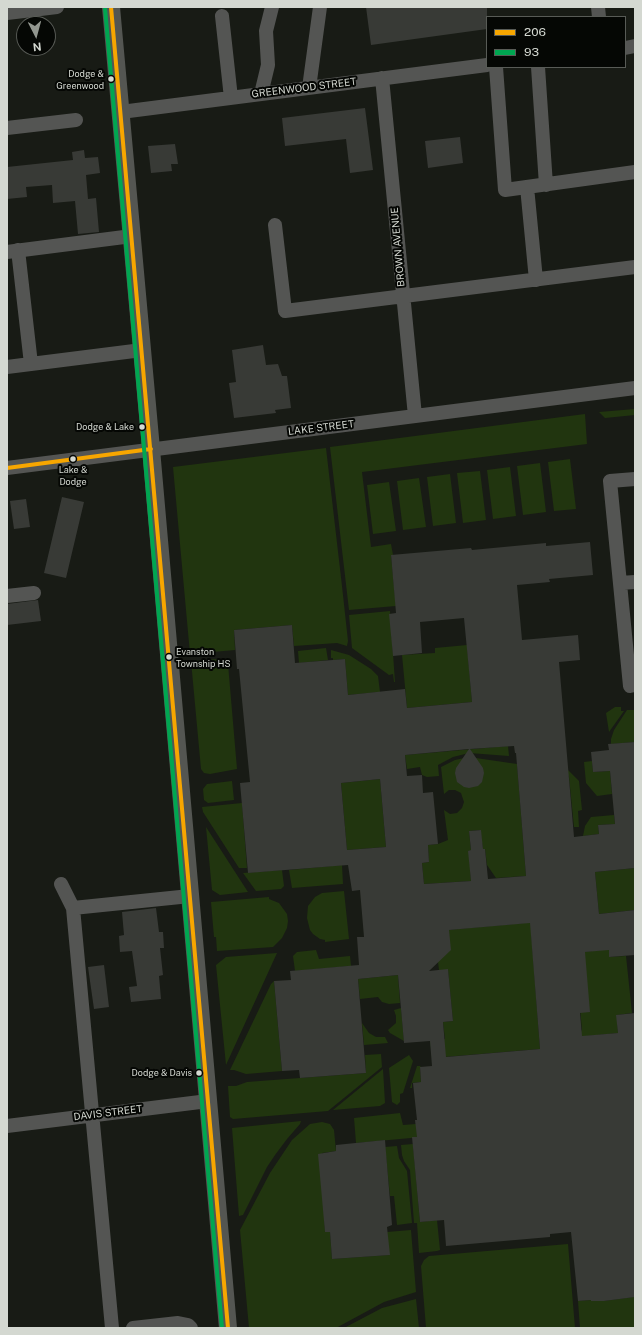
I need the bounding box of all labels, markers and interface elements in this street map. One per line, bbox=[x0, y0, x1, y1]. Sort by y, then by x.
north arrow bbox=[16, 16, 56, 56]
legend bbox=[486, 16, 626, 68]
text: 206 bbox=[524, 25, 546, 39]
text: N bbox=[32, 41, 42, 53]
text: 93 bbox=[524, 45, 539, 59]
place label: Dodge & Greenwood bbox=[56, 69, 104, 90]
marker: Dodge & Greenwood bbox=[106, 74, 116, 84]
street label: GREENWOOD STREET bbox=[251, 76, 357, 100]
street label: BROWN AVENUE bbox=[389, 207, 407, 287]
street label: LAKE STREET bbox=[287, 418, 355, 438]
place label: Dodge & Lake bbox=[76, 422, 134, 432]
marker: Dodge & Lake bbox=[137, 422, 147, 432]
marker: Lake & Dodge bbox=[68, 454, 78, 464]
place label: Lake & Dodge bbox=[59, 465, 87, 486]
place label: Evanston Township HS bbox=[176, 647, 230, 668]
marker: Evanston Township HS bbox=[164, 652, 174, 662]
place label: Dodge & Davis bbox=[132, 1068, 192, 1078]
marker: Dodge & Davis bbox=[194, 1068, 204, 1078]
street label: DAVIS STREET bbox=[73, 1103, 143, 1123]

